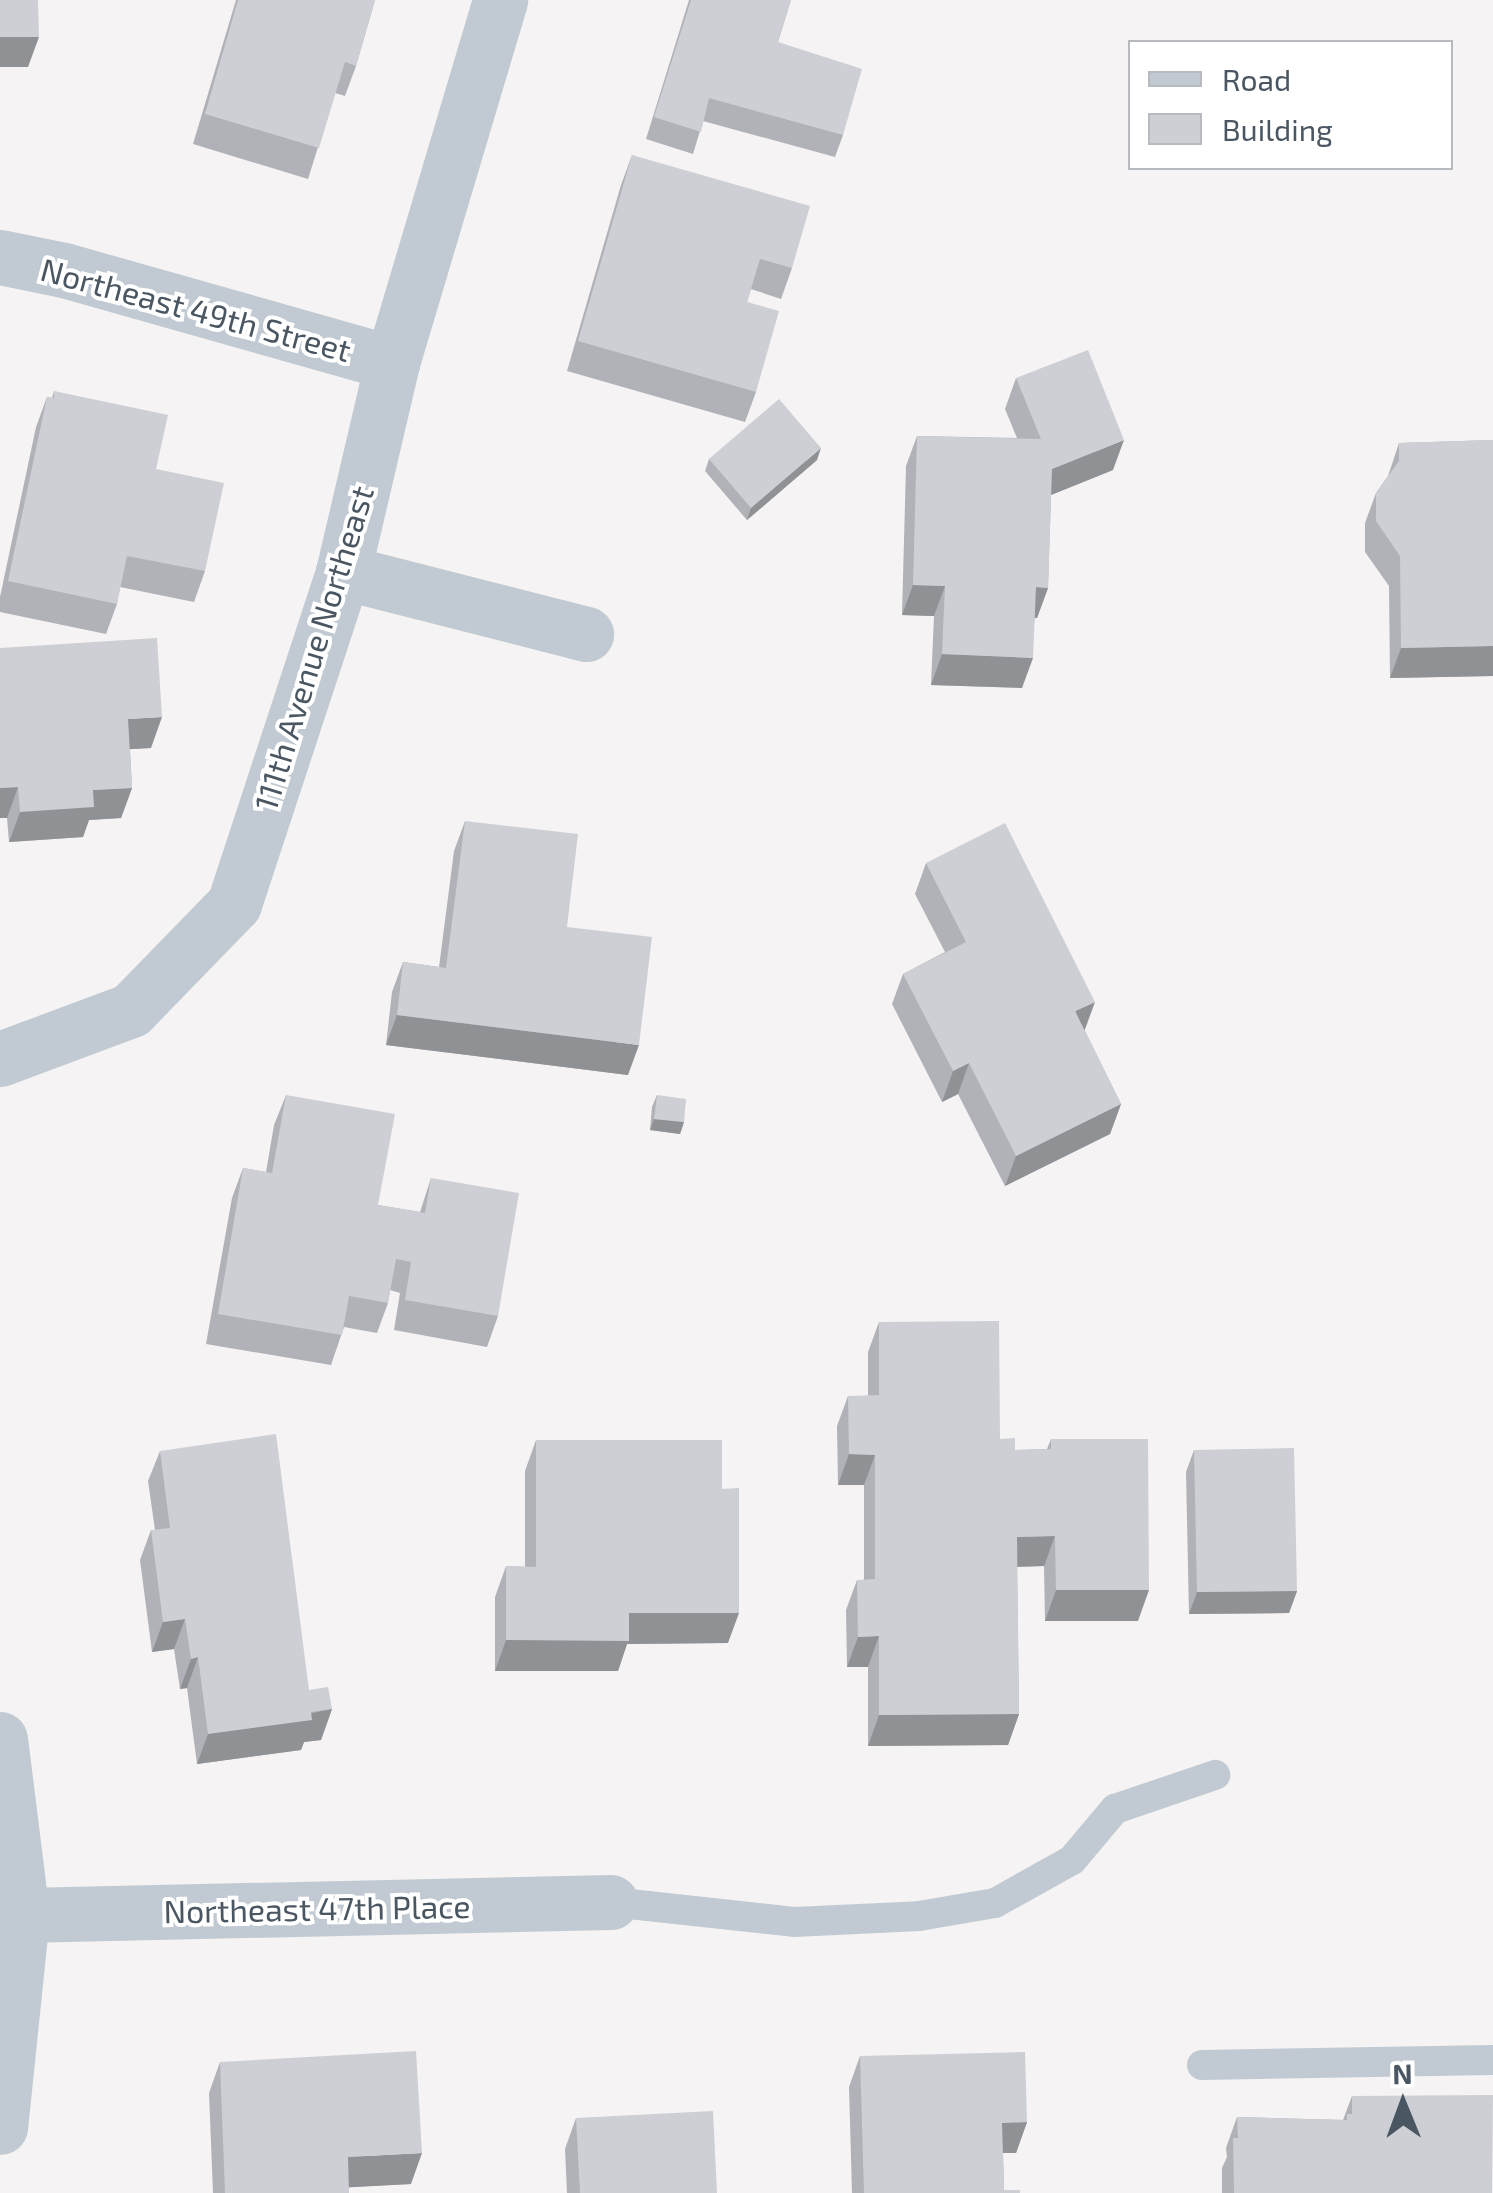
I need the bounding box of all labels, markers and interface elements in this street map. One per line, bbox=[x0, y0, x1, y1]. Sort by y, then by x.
legend bbox=[1128, 40, 1453, 170]
text: Road bbox=[1222, 61, 1291, 97]
text: Building bbox=[1222, 111, 1333, 147]
street label: Northeast 49th Street bbox=[37, 249, 355, 369]
street label: 111th Avenue Northeast bbox=[245, 481, 381, 815]
street label: Northeast 47th Place bbox=[163, 1886, 471, 1930]
north arrow bbox=[1353, 2053, 1453, 2153]
text: N bbox=[1392, 2056, 1413, 2090]

